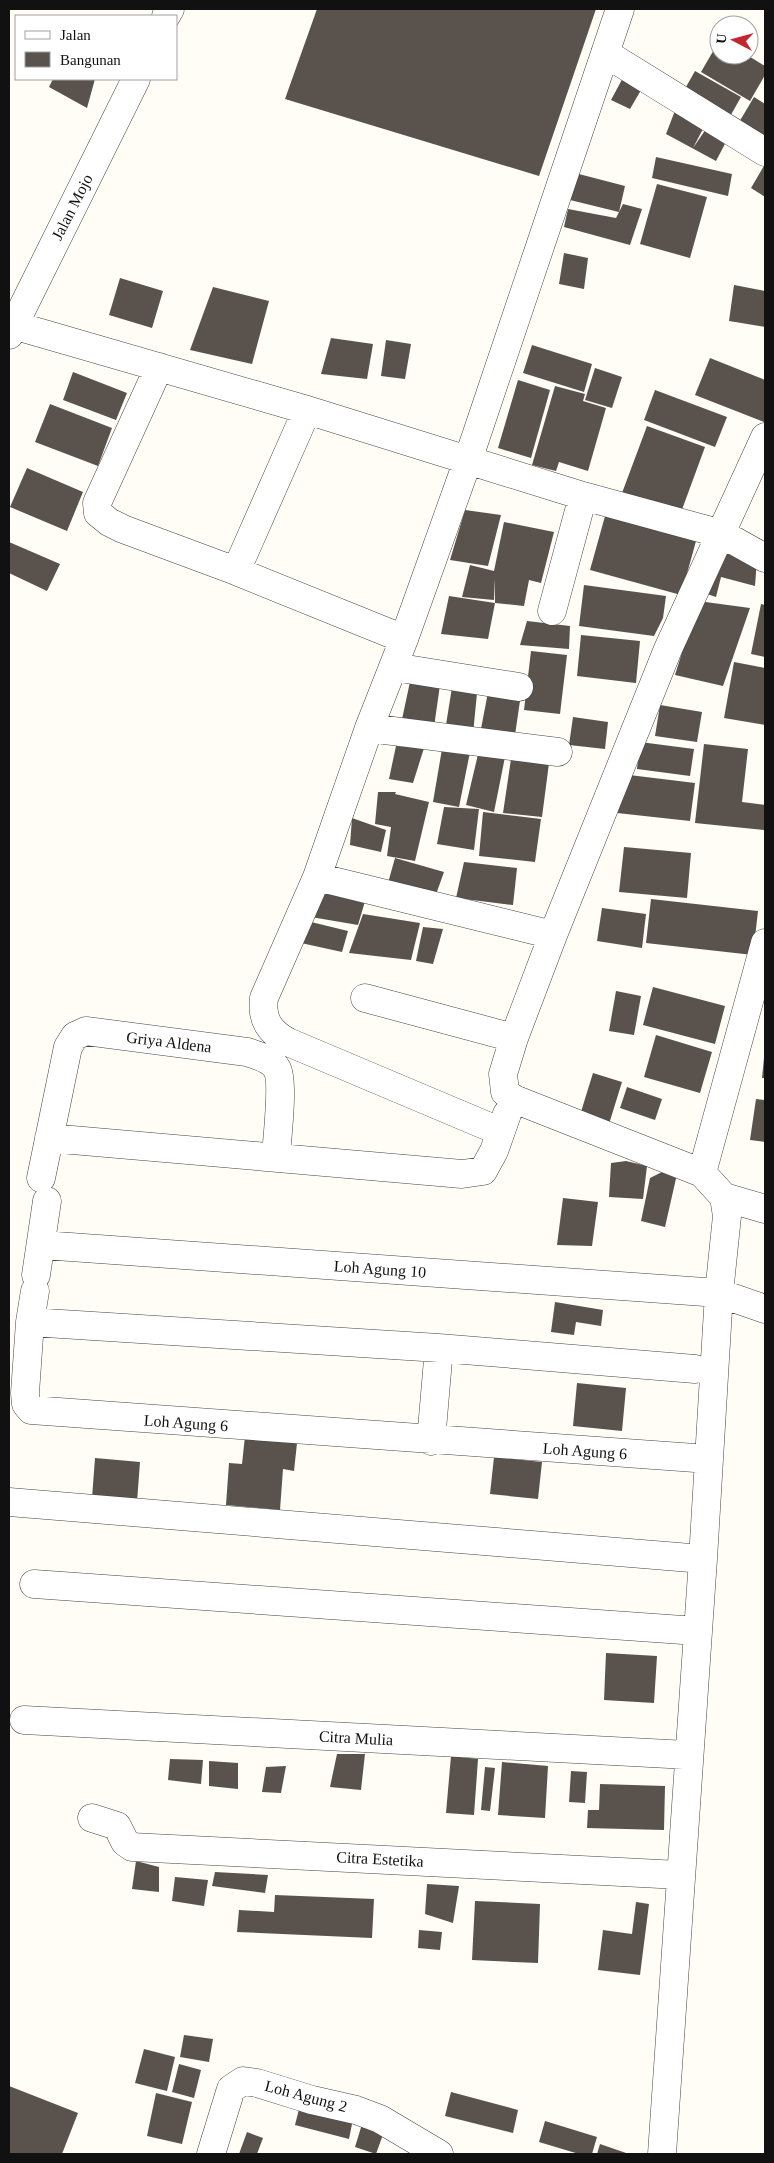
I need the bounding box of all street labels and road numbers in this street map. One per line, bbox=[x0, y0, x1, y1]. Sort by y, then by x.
street label: Jalan Mojo bbox=[48, 171, 97, 243]
street label: Griya Aldena bbox=[125, 1028, 213, 1057]
street label: Loh Agung 10 bbox=[333, 1257, 427, 1282]
street label: Loh Agung 6 bbox=[143, 1412, 229, 1435]
street label: Loh Agung 6 bbox=[542, 1440, 628, 1463]
street label: Citra Mulia bbox=[318, 1728, 394, 1748]
street label: Citra Estetika bbox=[336, 1848, 424, 1870]
street label: Loh Agung 2 bbox=[263, 2077, 349, 2116]

